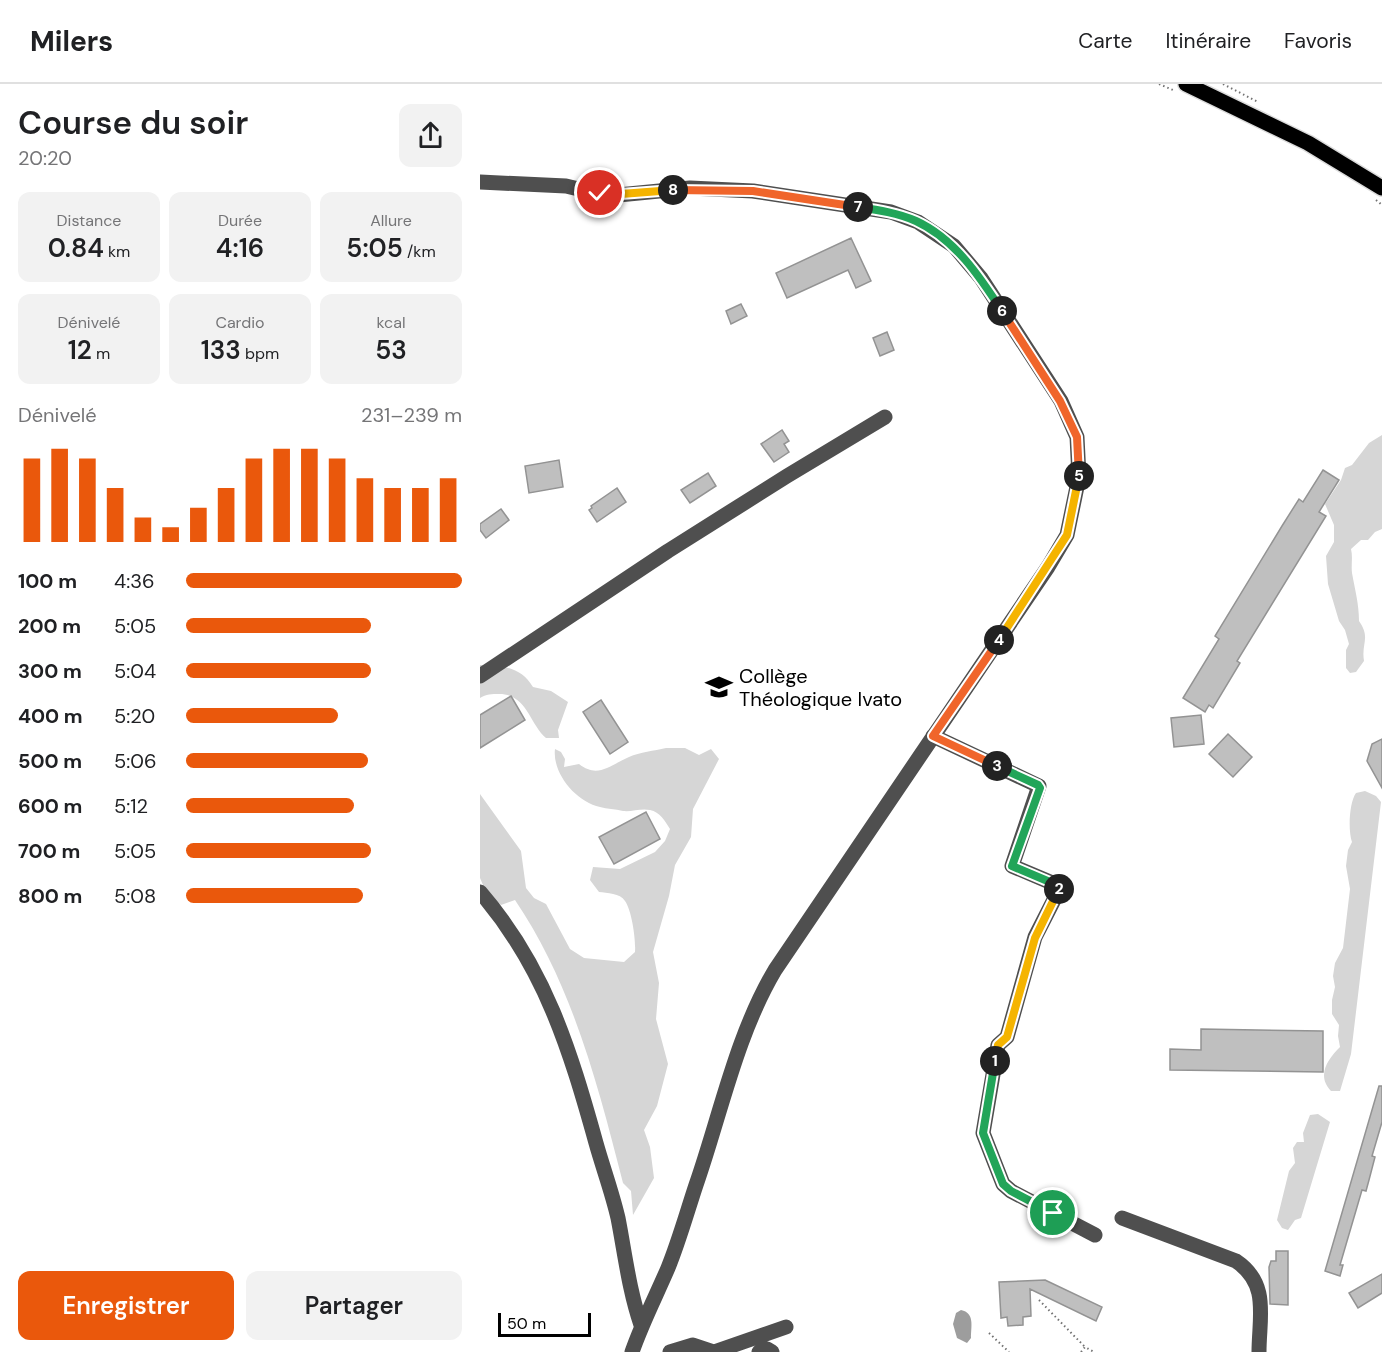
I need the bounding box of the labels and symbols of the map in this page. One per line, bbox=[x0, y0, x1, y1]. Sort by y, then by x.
pin bbox=[574, 167, 625, 218]
pin: 8 bbox=[658, 175, 688, 205]
pin: 7 bbox=[843, 192, 873, 222]
pin: 6 bbox=[987, 296, 1017, 326]
pin: 5 bbox=[1064, 461, 1094, 491]
pin: 4 bbox=[984, 625, 1014, 655]
place label: Collège Théologique Ivato bbox=[739, 663, 902, 712]
school or university icon: Collège Théologique Ivato bbox=[704, 672, 734, 702]
pin: 3 bbox=[982, 751, 1012, 781]
pin: 2 bbox=[1044, 874, 1074, 904]
pin: 1 bbox=[980, 1046, 1010, 1076]
pin bbox=[1027, 1187, 1078, 1238]
scale bar bbox=[498, 1310, 591, 1338]

